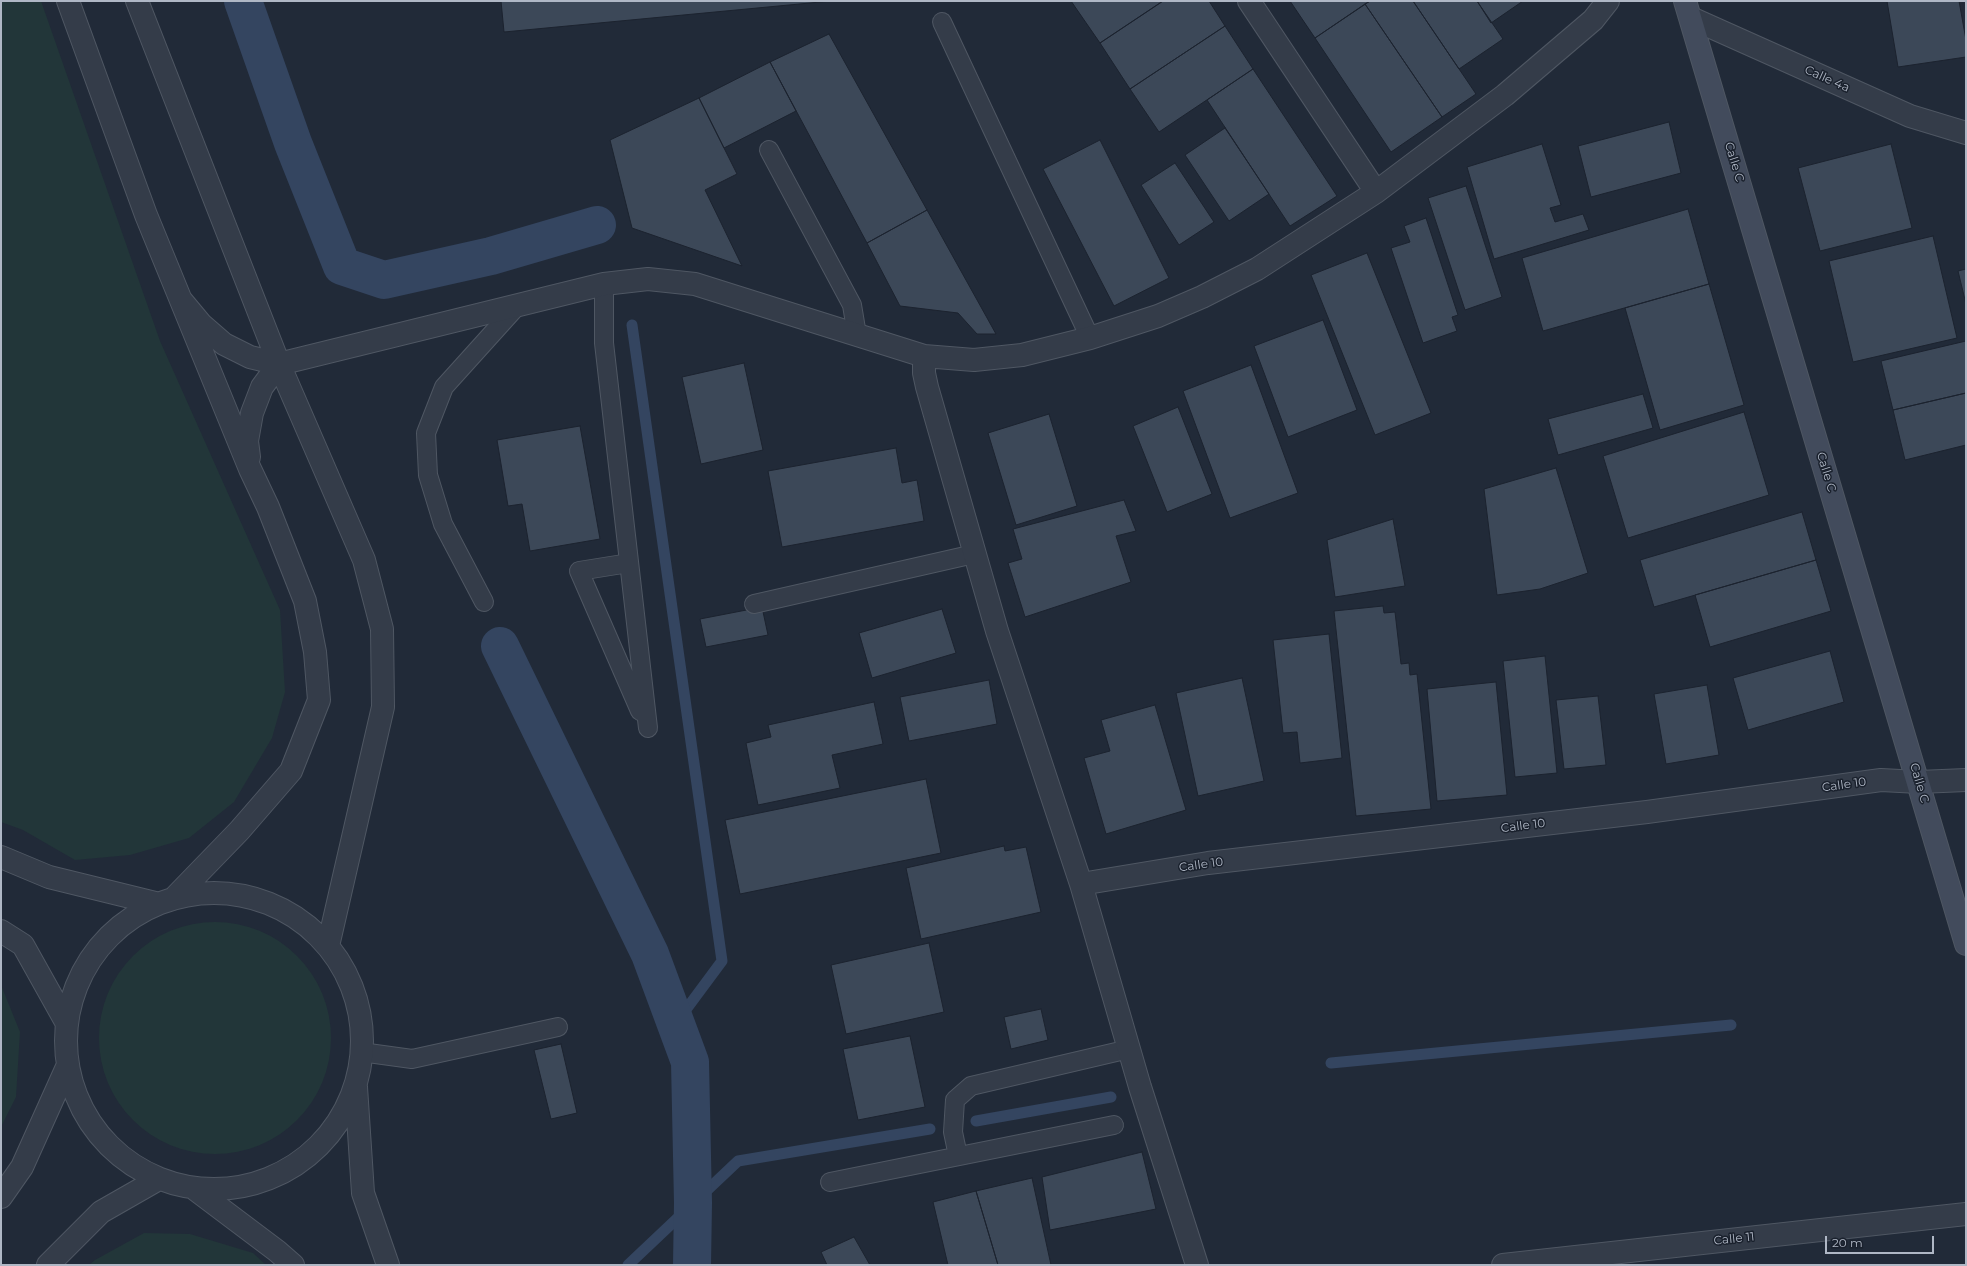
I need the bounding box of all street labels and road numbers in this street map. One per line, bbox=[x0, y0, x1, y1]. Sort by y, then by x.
street label: Calle 4a bbox=[1802, 63, 1852, 95]
street label: Calle C bbox=[1721, 140, 1747, 184]
street label: Calle C bbox=[1813, 450, 1839, 494]
street label: Calle C bbox=[1906, 761, 1932, 805]
street label: Calle 10 bbox=[1821, 775, 1867, 795]
street label: Calle 10 bbox=[1500, 816, 1546, 836]
street label: Calle 10 bbox=[1178, 855, 1224, 875]
street label: Calle 11 bbox=[1713, 1230, 1755, 1248]

